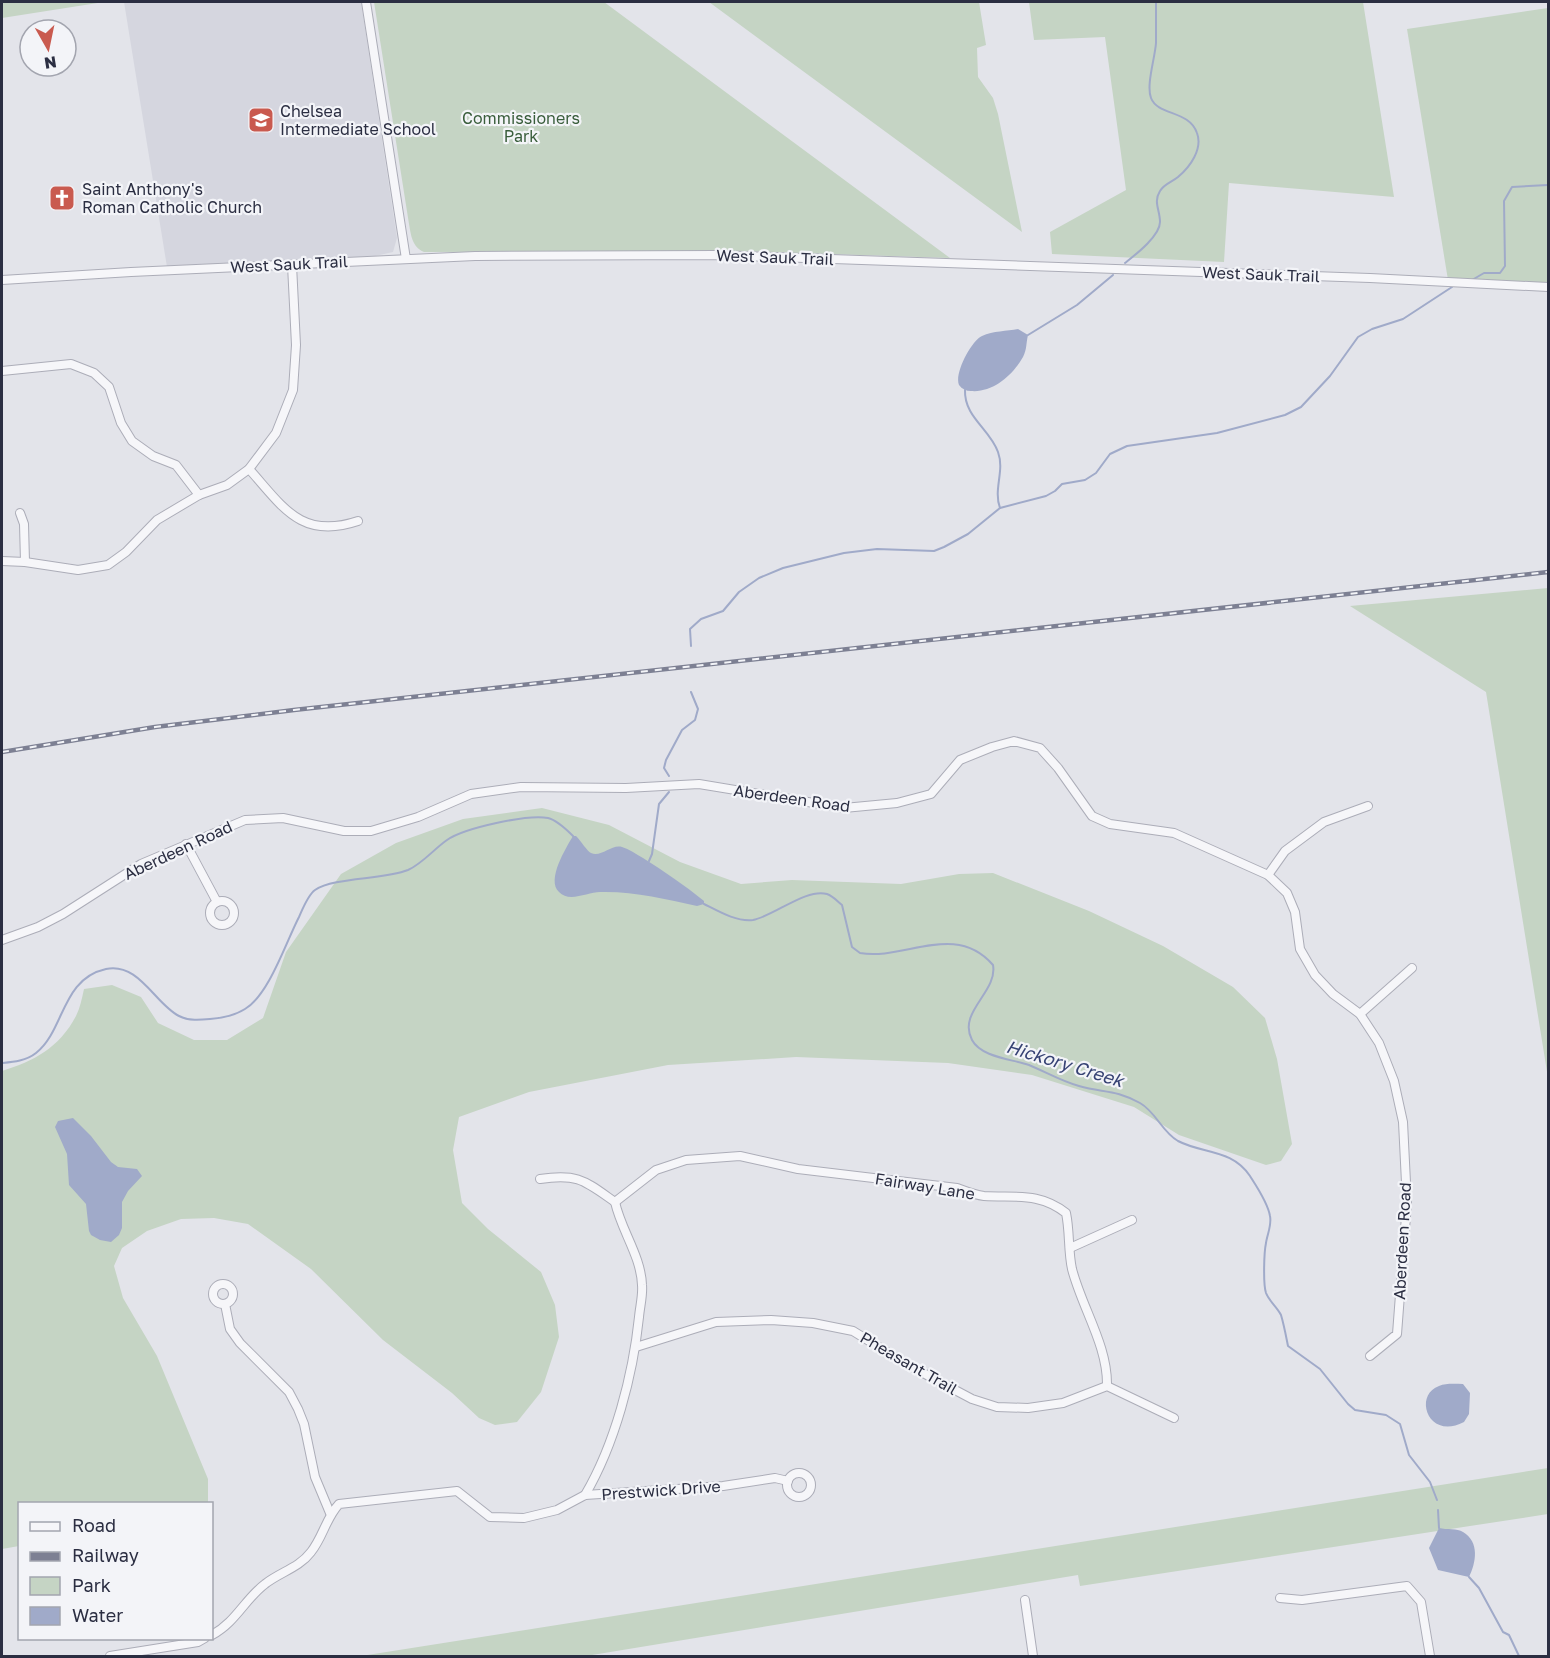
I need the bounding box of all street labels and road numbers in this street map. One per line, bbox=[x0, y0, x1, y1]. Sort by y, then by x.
street label: West Sauk Trail bbox=[716, 245, 834, 269]
street label: West Sauk Trail bbox=[230, 251, 348, 277]
street label: West Sauk Trail bbox=[1202, 262, 1320, 286]
street label: Aberdeen Road bbox=[732, 780, 852, 816]
street label: Aberdeen Road bbox=[121, 816, 235, 884]
street label: Fairway Lane bbox=[874, 1168, 976, 1204]
street label: Aberdeen Road bbox=[1389, 1182, 1415, 1300]
street label: Pheasant Trail bbox=[857, 1327, 961, 1399]
street label: Prestwick Drive bbox=[601, 1476, 721, 1504]

